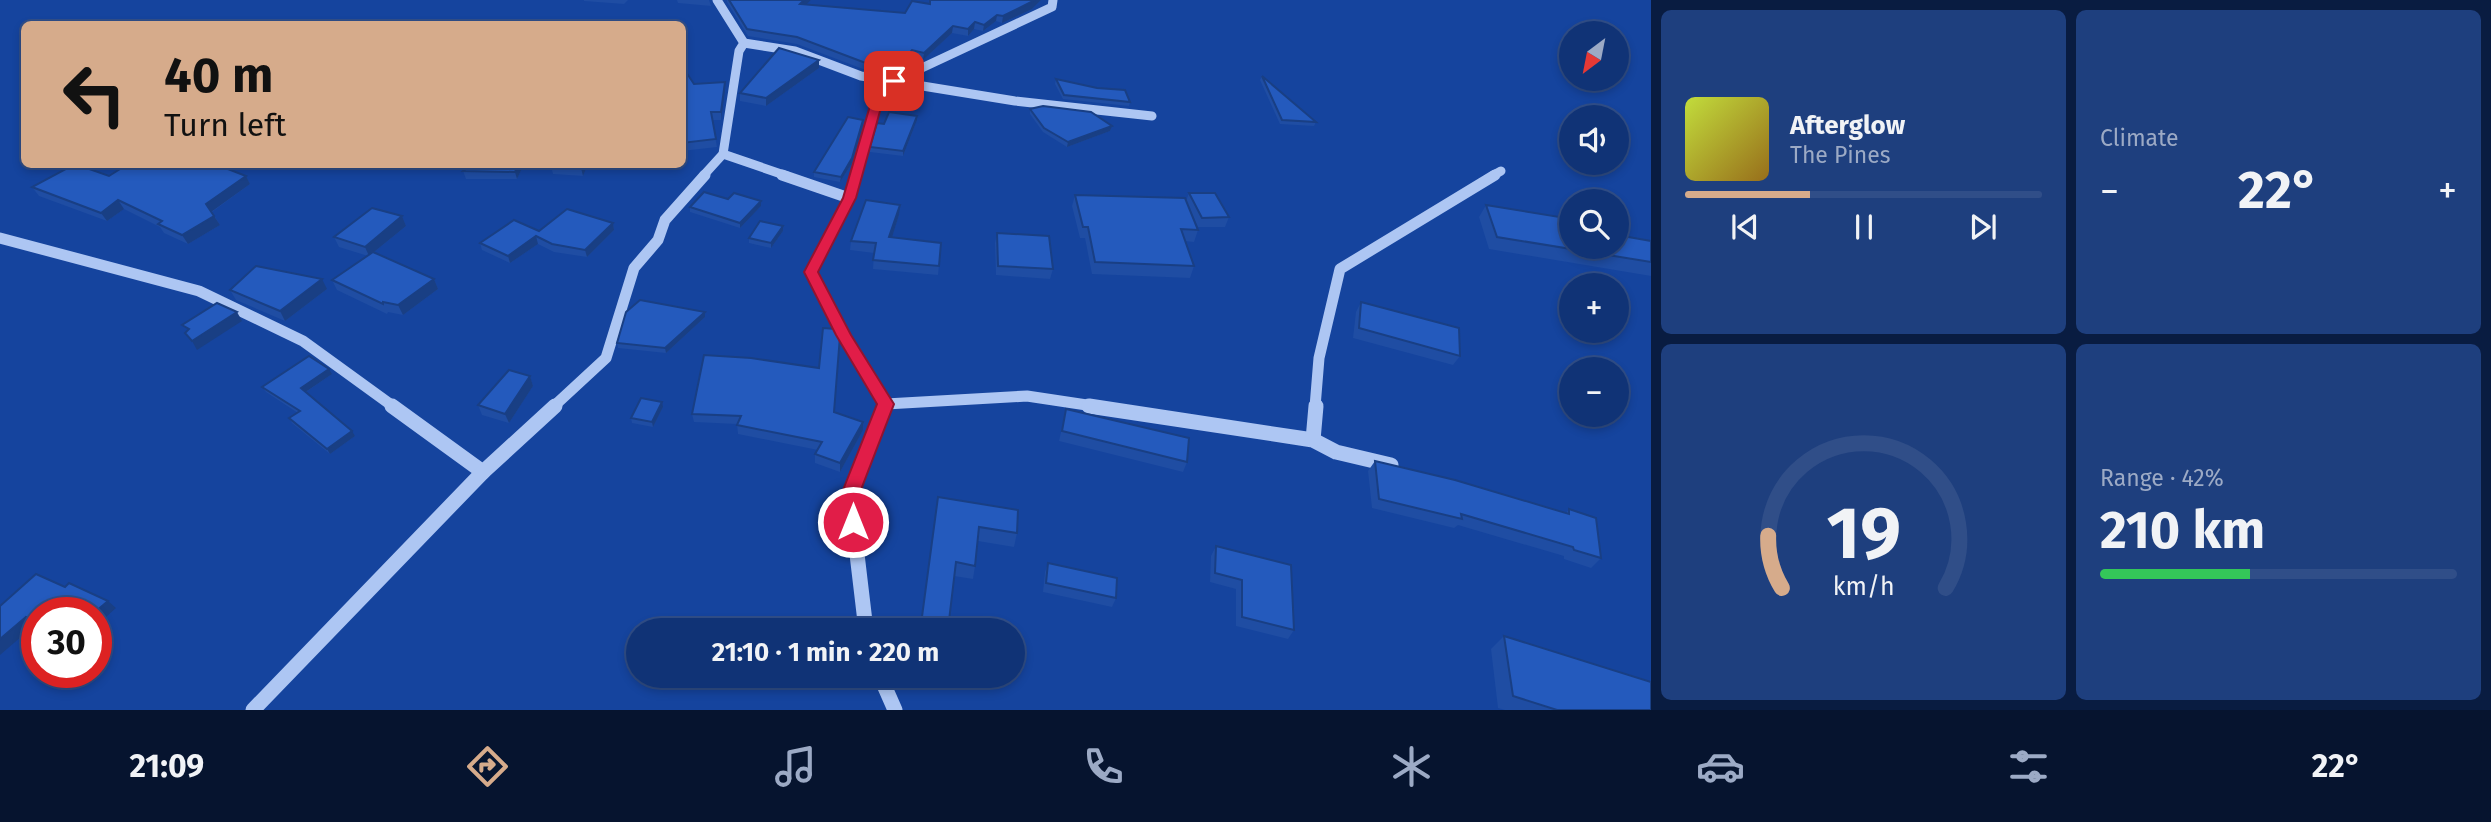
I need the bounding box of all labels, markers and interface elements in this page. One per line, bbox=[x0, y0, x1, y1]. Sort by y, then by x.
north arrow bbox=[1559, 21, 1629, 91]
map controls bbox=[1559, 21, 1629, 427]
text: 40 m bbox=[164, 46, 273, 105]
icon: left bbox=[49, 49, 140, 140]
pin bbox=[864, 51, 924, 111]
icon: arrive bbox=[875, 62, 913, 100]
button: sound bbox=[1559, 105, 1629, 175]
text: Turn left bbox=[164, 106, 286, 144]
text: Afterglow bbox=[1790, 110, 1905, 141]
text: Climate bbox=[2100, 124, 2179, 152]
text: The Pines bbox=[1790, 141, 1891, 169]
text: 22° bbox=[2238, 159, 2319, 222]
text: − bbox=[2100, 168, 2119, 214]
text: + bbox=[2438, 168, 2457, 214]
button: search bbox=[1559, 189, 1629, 259]
icon: previous bbox=[1726, 208, 1764, 246]
icon: pause bbox=[1845, 208, 1883, 246]
icon: next bbox=[1964, 208, 2002, 246]
button: + bbox=[1559, 273, 1629, 343]
button: − bbox=[1559, 357, 1629, 427]
text: Range · 42% bbox=[2100, 464, 2224, 492]
position arrow bbox=[816, 485, 890, 559]
text: 19 bbox=[1826, 490, 1901, 577]
text: 210 km bbox=[2100, 499, 2265, 562]
text: km/h bbox=[1833, 572, 1894, 602]
speed limit sign: 30 bbox=[21, 597, 112, 688]
text: 21:10 · 1 min · 220 m bbox=[712, 637, 939, 668]
icon: directions bbox=[463, 742, 512, 791]
icon: music bbox=[771, 742, 820, 791]
icon: phone bbox=[1079, 742, 1128, 791]
icon: climate bbox=[1387, 742, 1436, 791]
icon: car bbox=[1696, 742, 1745, 791]
icon: filters bbox=[2004, 742, 2053, 791]
text: 21:09 bbox=[130, 747, 204, 785]
text: 22° bbox=[2312, 747, 2361, 785]

